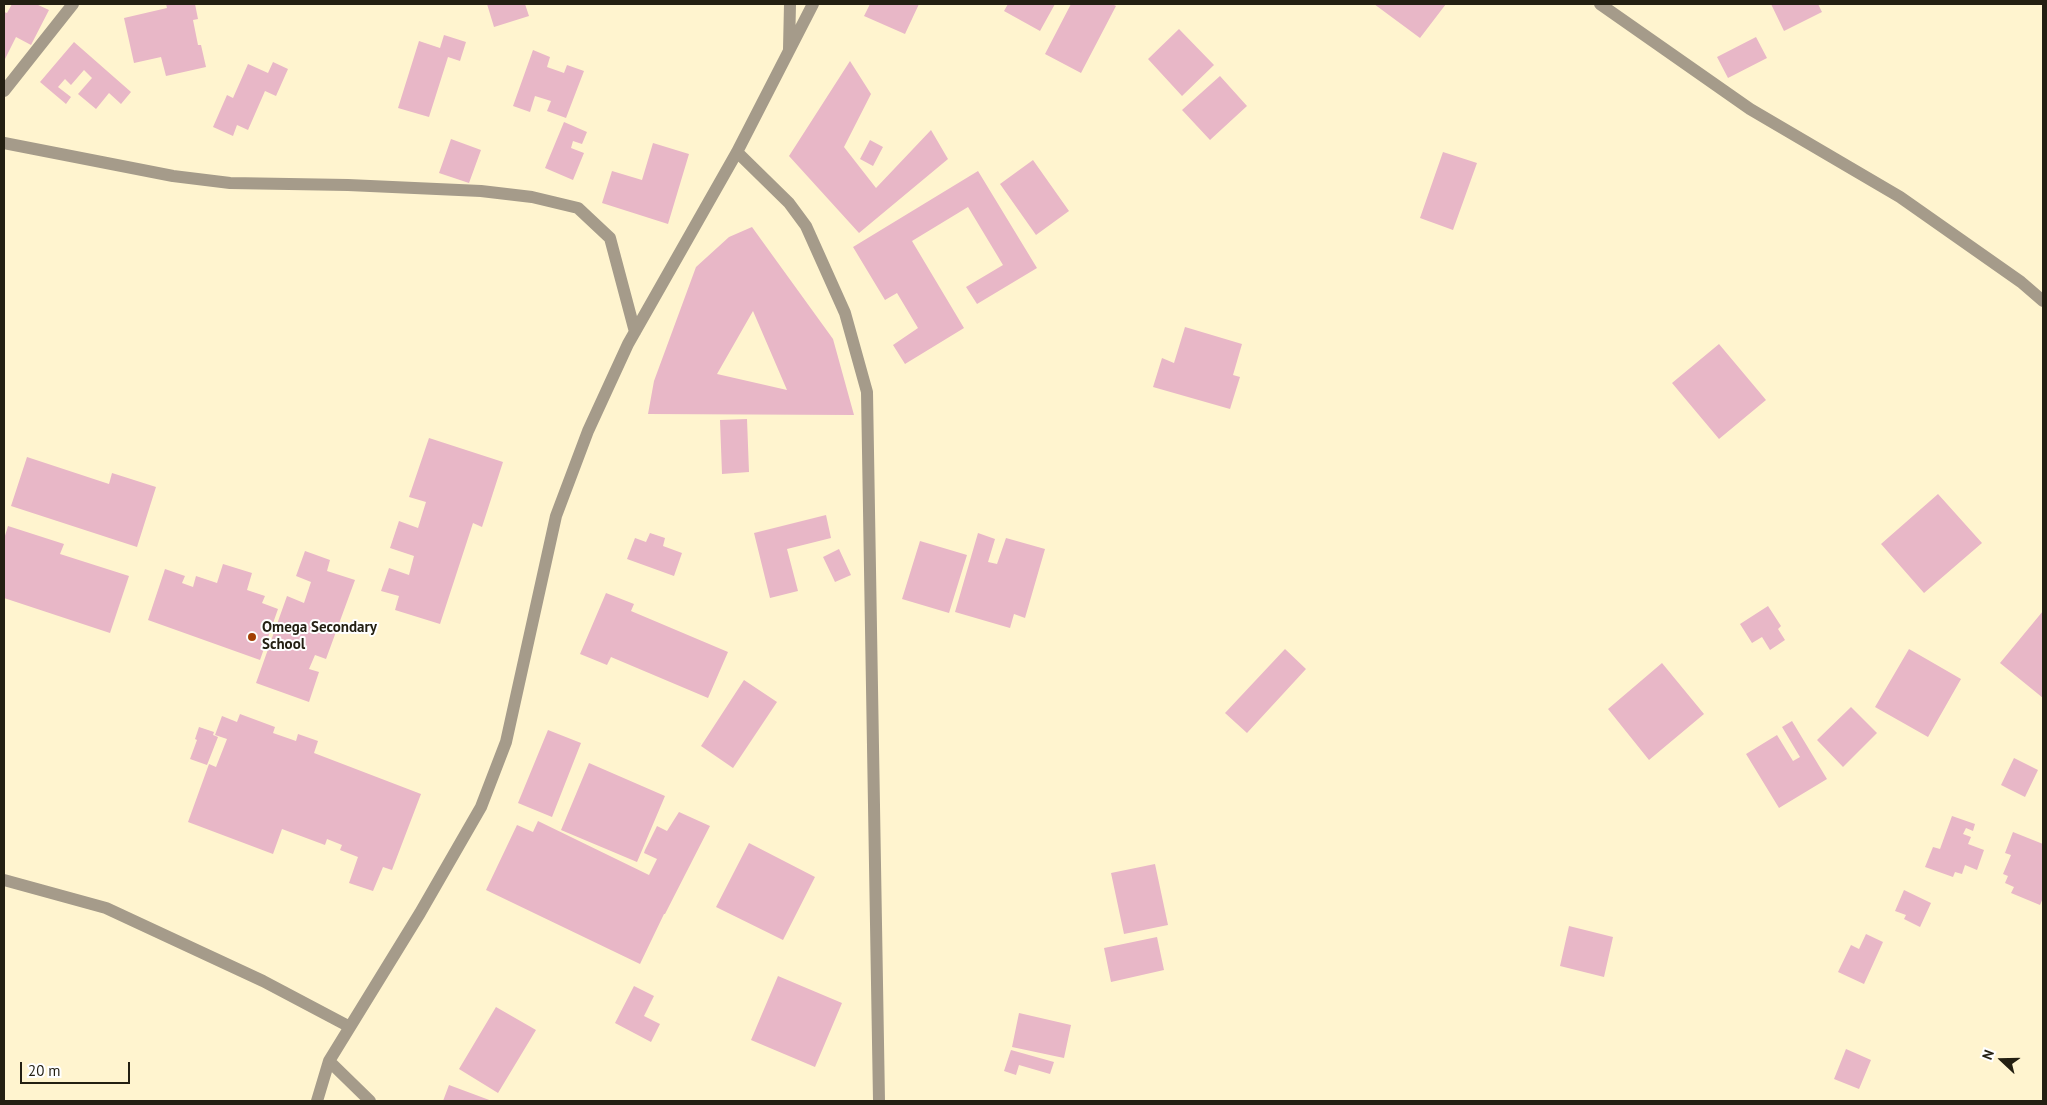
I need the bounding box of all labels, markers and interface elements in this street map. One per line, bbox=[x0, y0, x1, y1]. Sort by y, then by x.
place label: Omega Secondary School bbox=[262, 619, 377, 654]
marker: Omega Secondary School bbox=[246, 631, 258, 643]
north arrow bbox=[1977, 1035, 2027, 1085]
text: N bbox=[1978, 1047, 1998, 1062]
scale bar bbox=[22, 1052, 132, 1084]
text: 20 m bbox=[28, 1061, 61, 1080]

